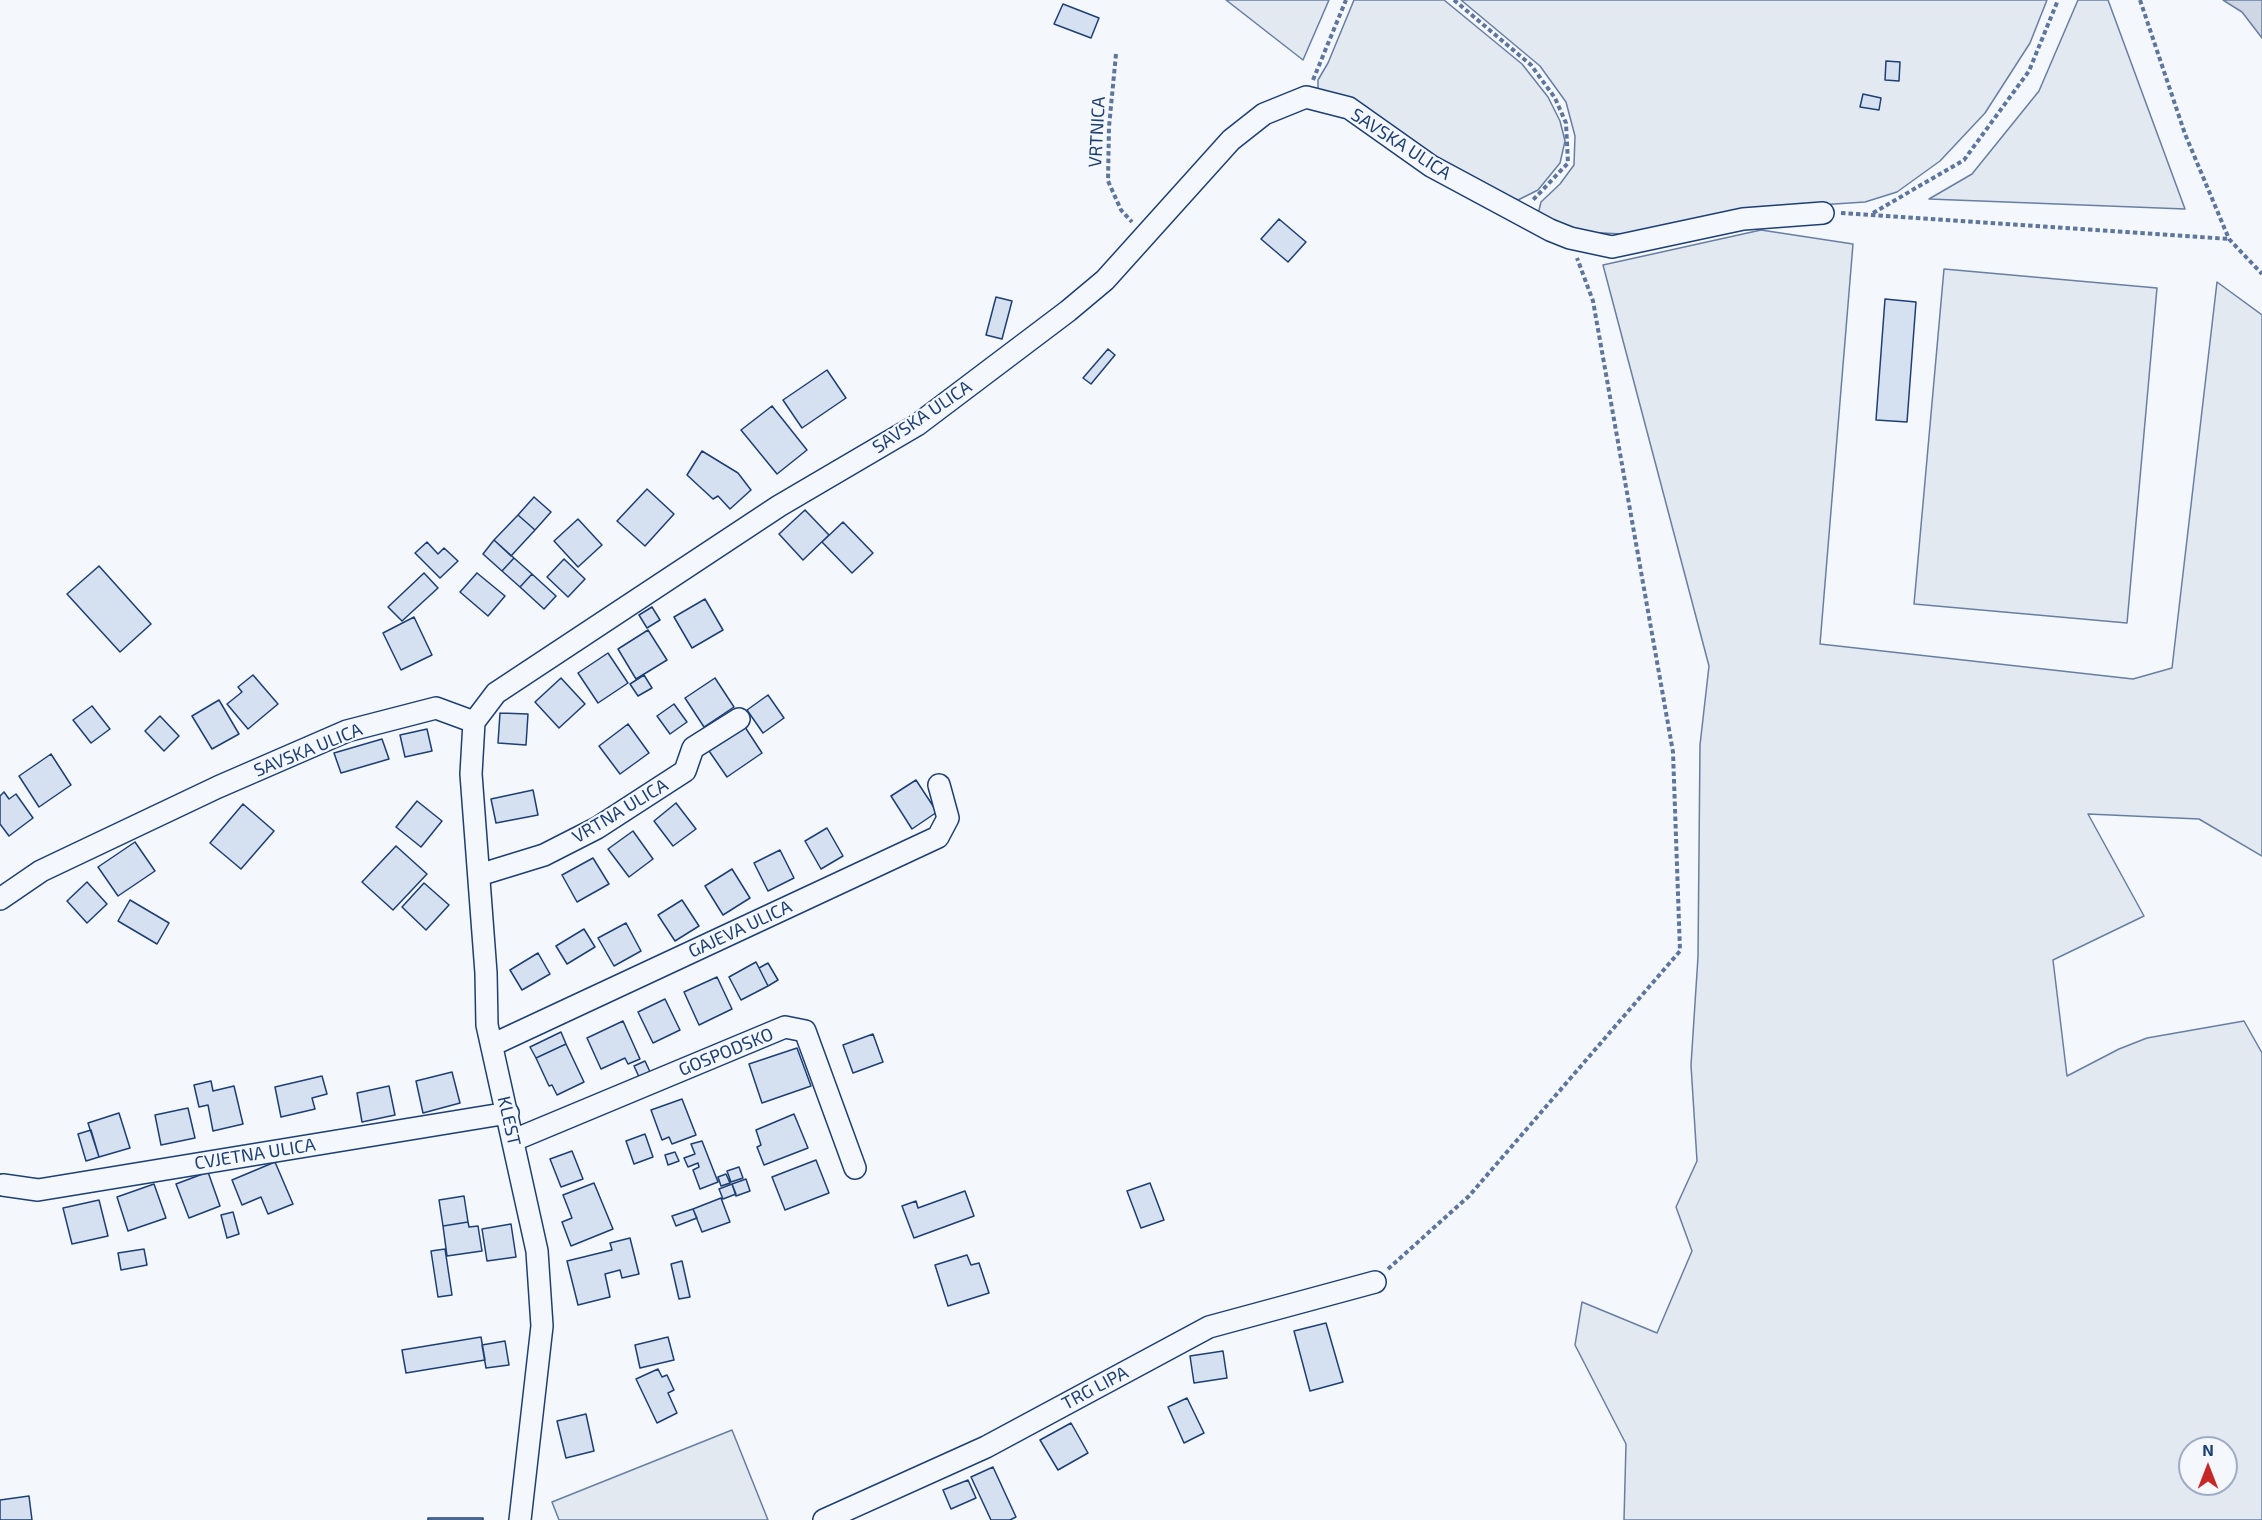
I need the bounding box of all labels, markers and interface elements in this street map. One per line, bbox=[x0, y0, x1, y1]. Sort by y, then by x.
street label: VRTNICA bbox=[1084, 96, 1110, 168]
street label: SAVSKA ULICA bbox=[1347, 104, 1455, 184]
street label: SAVSKA ULICA bbox=[868, 376, 976, 458]
street label: SAVSKA ULICA bbox=[251, 718, 365, 782]
street label: VRTNA ULICA bbox=[568, 774, 672, 848]
street label: GAJEVA ULICA bbox=[685, 896, 795, 962]
street label: GOSPODSKO bbox=[675, 1023, 777, 1081]
street label: KLEST bbox=[493, 1094, 525, 1148]
street label: CVJETNA ULICA bbox=[193, 1134, 317, 1174]
street label: TRG LIPA bbox=[1058, 1362, 1132, 1414]
north arrow bbox=[2178, 1436, 2238, 1496]
text: N bbox=[2202, 1440, 2214, 1459]

